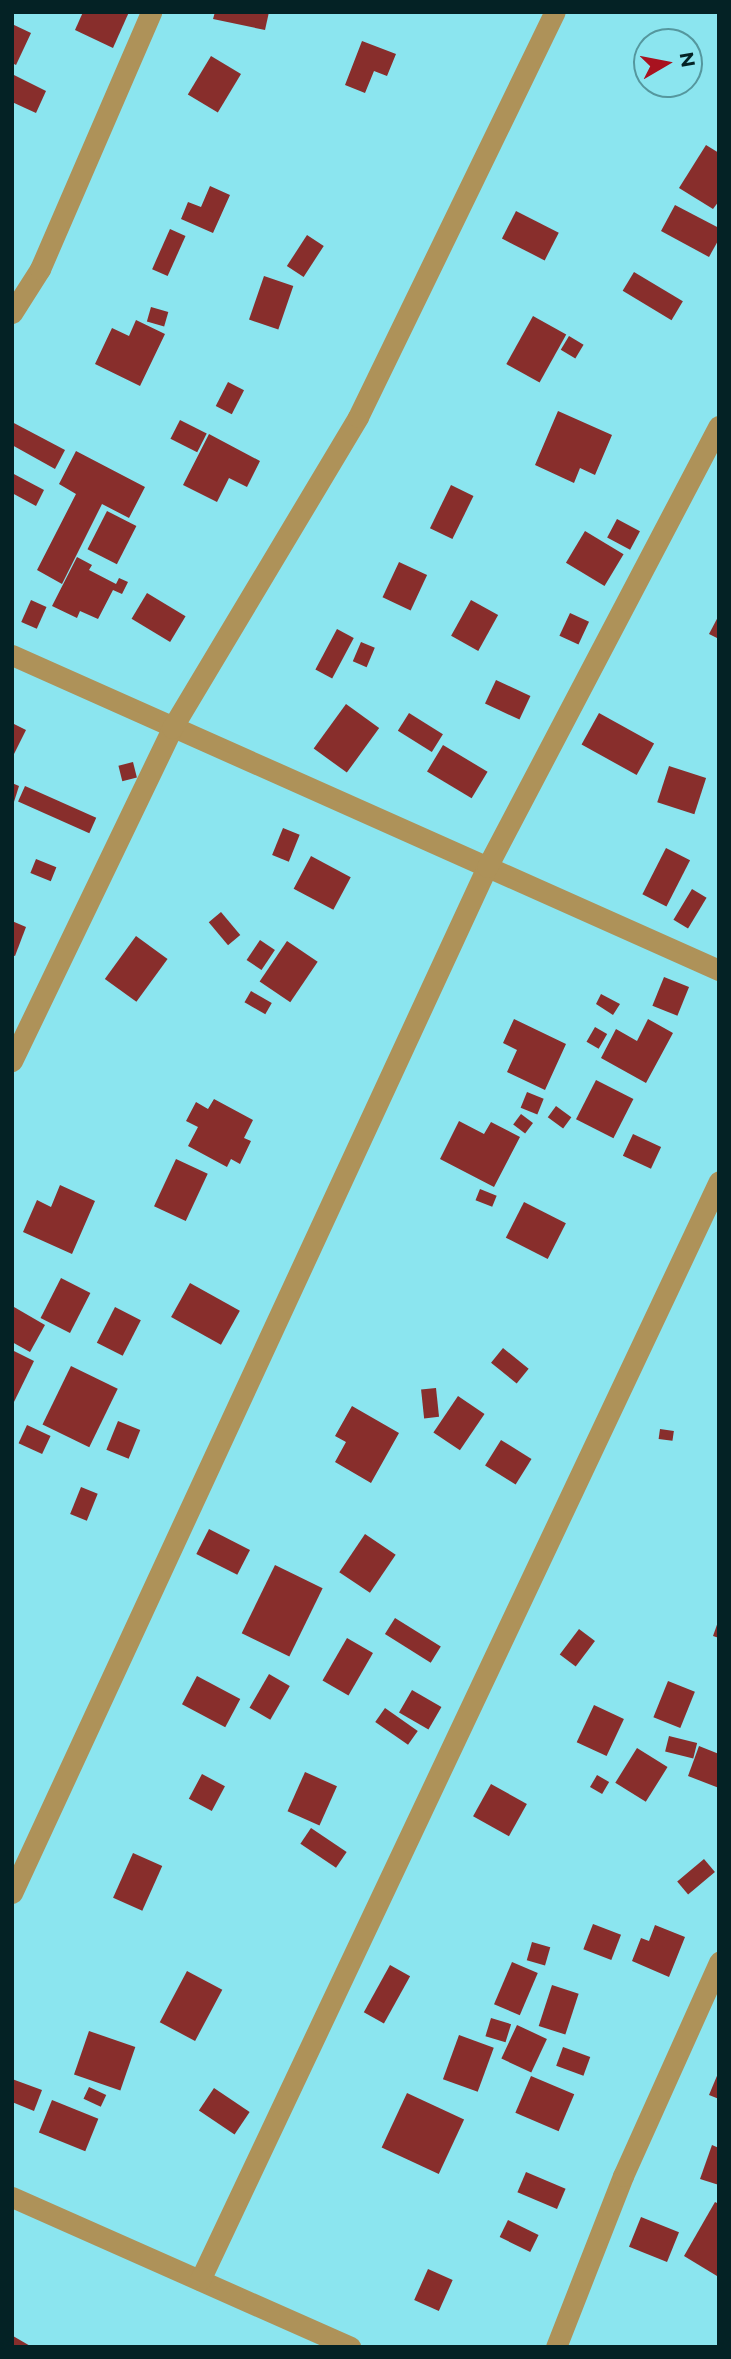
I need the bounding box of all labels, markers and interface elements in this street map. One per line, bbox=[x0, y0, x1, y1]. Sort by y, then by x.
north arrow bbox=[633, 28, 703, 98]
text: N bbox=[675, 50, 700, 69]

